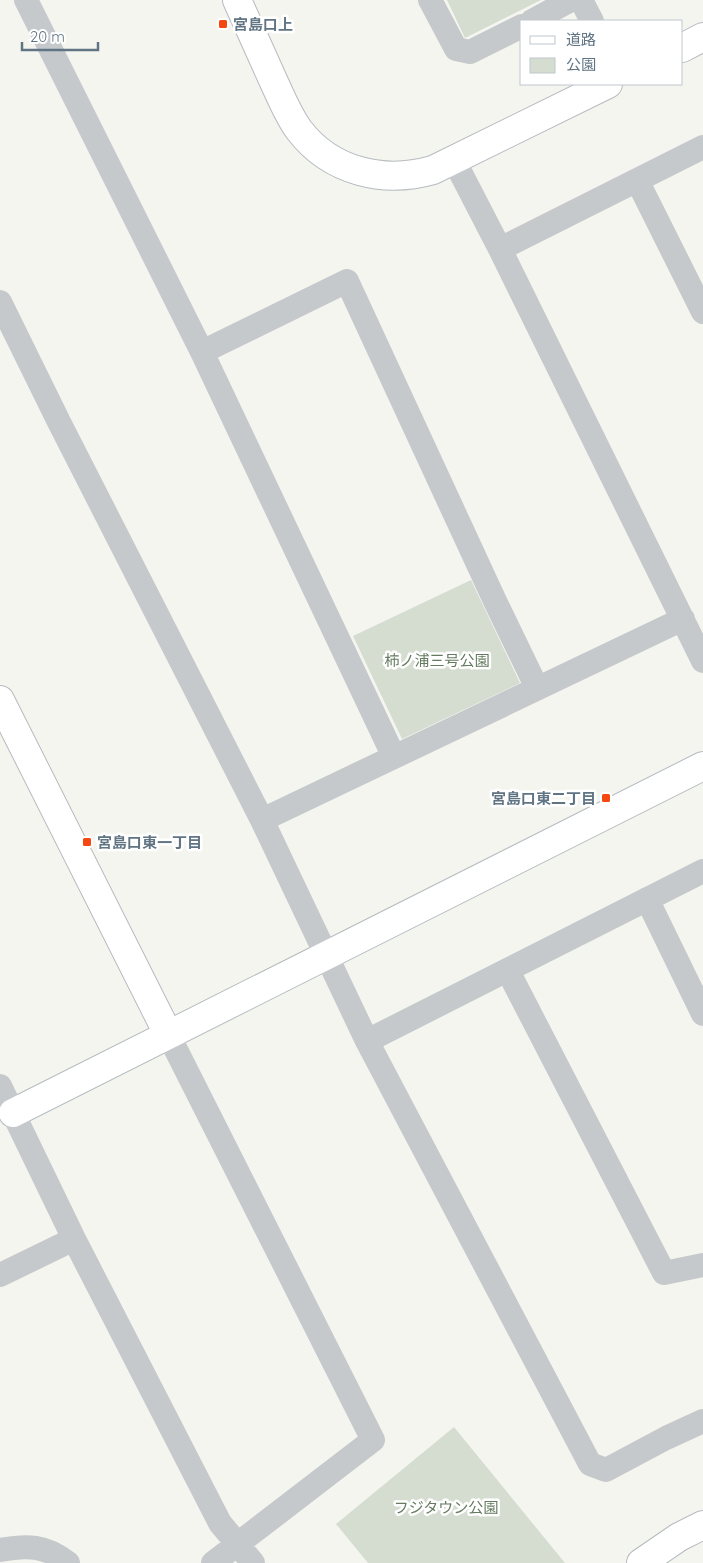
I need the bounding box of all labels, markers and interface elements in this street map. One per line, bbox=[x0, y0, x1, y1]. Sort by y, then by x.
place label: 宮島口上 bbox=[233, 15, 293, 34]
marker: 宮島口上 bbox=[217, 18, 229, 30]
scale bar bbox=[22, 20, 99, 52]
legend bbox=[520, 20, 683, 85]
text: 20 m bbox=[30, 27, 65, 46]
text: 道路 bbox=[566, 30, 596, 49]
text: 公園 bbox=[566, 55, 596, 74]
park label: 柿ノ浦三号公園 bbox=[384, 651, 490, 670]
place label: 宮島口東二丁目 bbox=[491, 789, 596, 808]
marker: 宮島口東二丁目 bbox=[600, 792, 612, 804]
place label: 宮島口東一丁目 bbox=[97, 833, 202, 852]
marker: 宮島口東一丁目 bbox=[81, 836, 93, 848]
park label: フジタウン公園 bbox=[394, 1498, 498, 1517]

